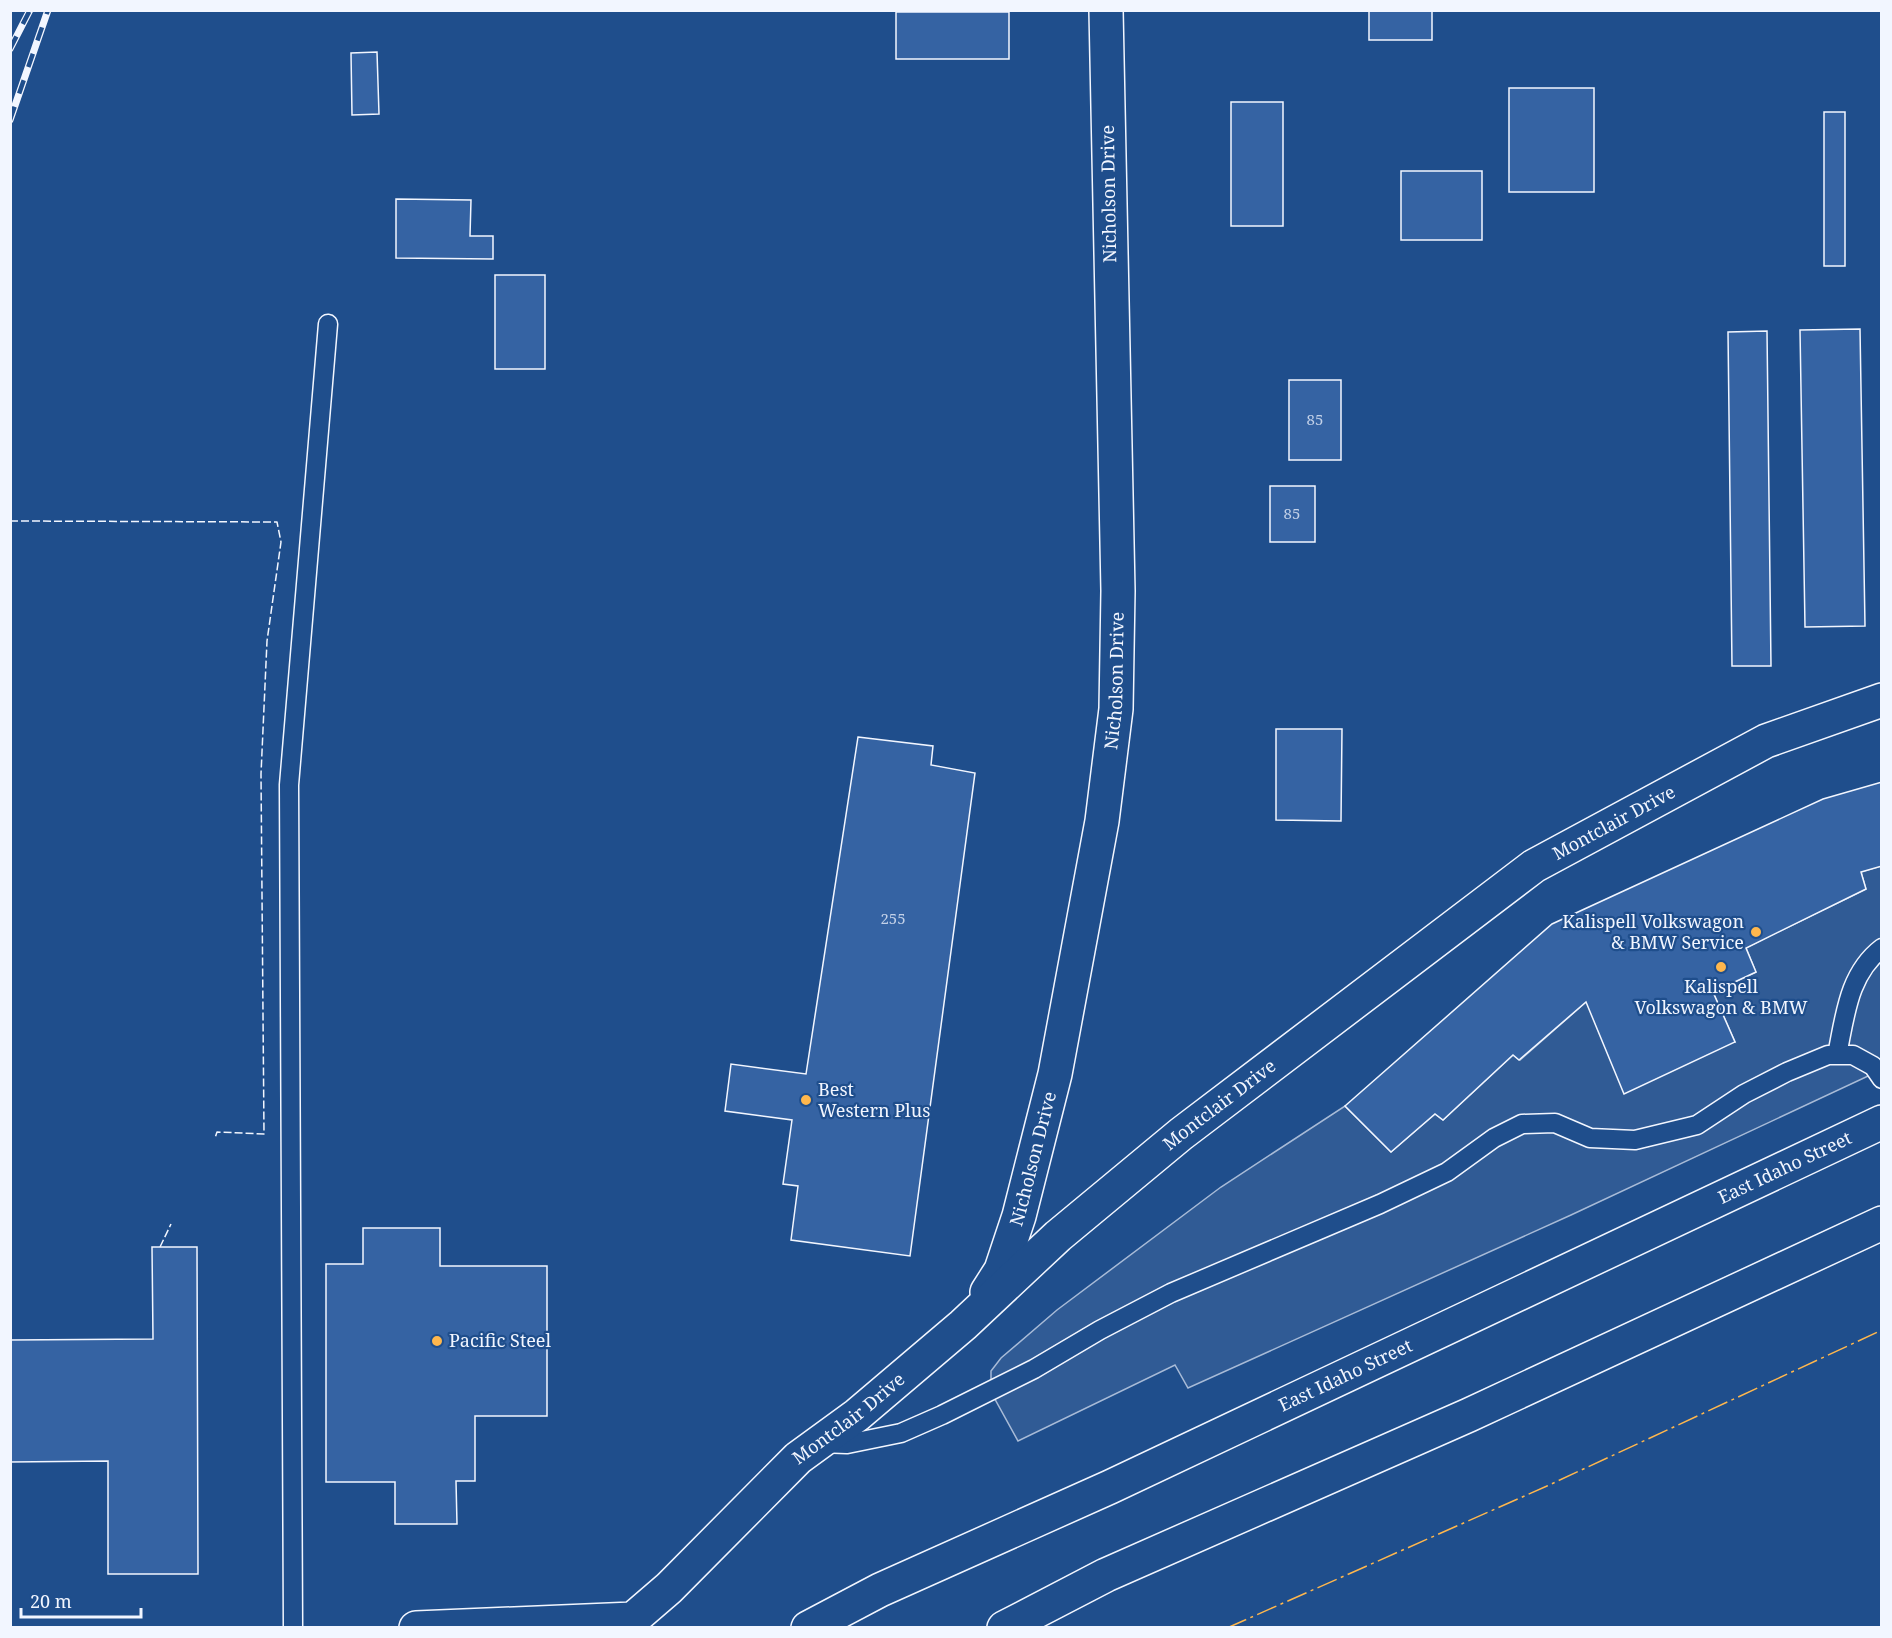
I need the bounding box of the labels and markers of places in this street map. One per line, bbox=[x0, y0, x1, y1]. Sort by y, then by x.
place label: Kalispell Volkswagon & BMW Service bbox=[1562, 909, 1744, 954]
marker: Kalispell Volkswagon & BMW Service bbox=[1749, 925, 1763, 939]
marker: Kalispell Volkswagon & BMW bbox=[1714, 960, 1728, 974]
place label: Kalispell Volkswagon & BMW bbox=[1634, 974, 1808, 1019]
place label: Best Western Plus bbox=[818, 1077, 930, 1122]
marker: Best Western Plus bbox=[799, 1093, 813, 1107]
place label: Pacific Steel bbox=[449, 1328, 551, 1352]
marker: Pacific Steel bbox=[430, 1334, 444, 1348]

